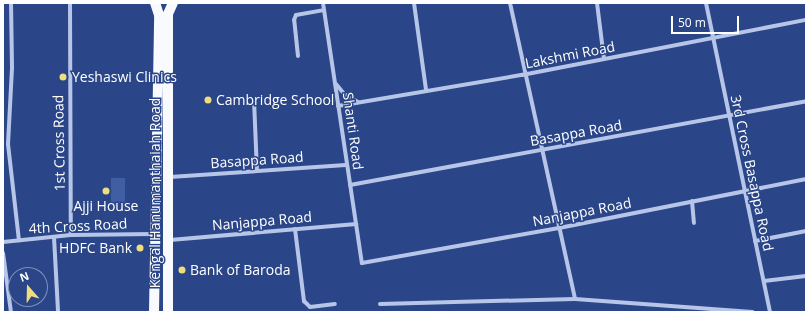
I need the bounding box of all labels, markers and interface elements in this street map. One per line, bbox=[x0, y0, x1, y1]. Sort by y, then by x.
scale bar bbox=[673, 8, 741, 34]
text: 50 m bbox=[678, 14, 706, 31]
street label: Lakshmi Road bbox=[524, 38, 616, 72]
place label: Yeshaswi Clinics bbox=[72, 69, 177, 85]
marker: Yeshaswi Clinics bbox=[57, 71, 69, 83]
street label: Shanti Road bbox=[339, 91, 367, 171]
place label: Cambridge School bbox=[216, 92, 334, 108]
street label: 3rd Cross Basappa Road bbox=[727, 93, 777, 253]
street label: 1st Cross Road bbox=[50, 95, 68, 191]
marker: Cambridge School bbox=[203, 95, 213, 105]
street label: Kengal Hanumanthaiah Road bbox=[147, 98, 163, 288]
street label: Basappa Road bbox=[529, 117, 623, 149]
street label: Basappa Road bbox=[210, 148, 304, 172]
marker: Ajji House bbox=[101, 186, 111, 196]
street label: Nanjappa Road bbox=[531, 194, 633, 230]
place label: Ajji House bbox=[74, 198, 138, 214]
street label: Nanjappa Road bbox=[211, 208, 313, 234]
street label: 4th Cross Road bbox=[28, 215, 128, 237]
place label: HDFC Bank bbox=[59, 240, 132, 256]
marker: HDFC Bank bbox=[135, 243, 145, 253]
place label: Bank of Baroda bbox=[190, 262, 290, 278]
marker: Bank of Baroda bbox=[177, 265, 187, 275]
north arrow bbox=[8, 267, 48, 307]
text: N bbox=[17, 268, 31, 285]

